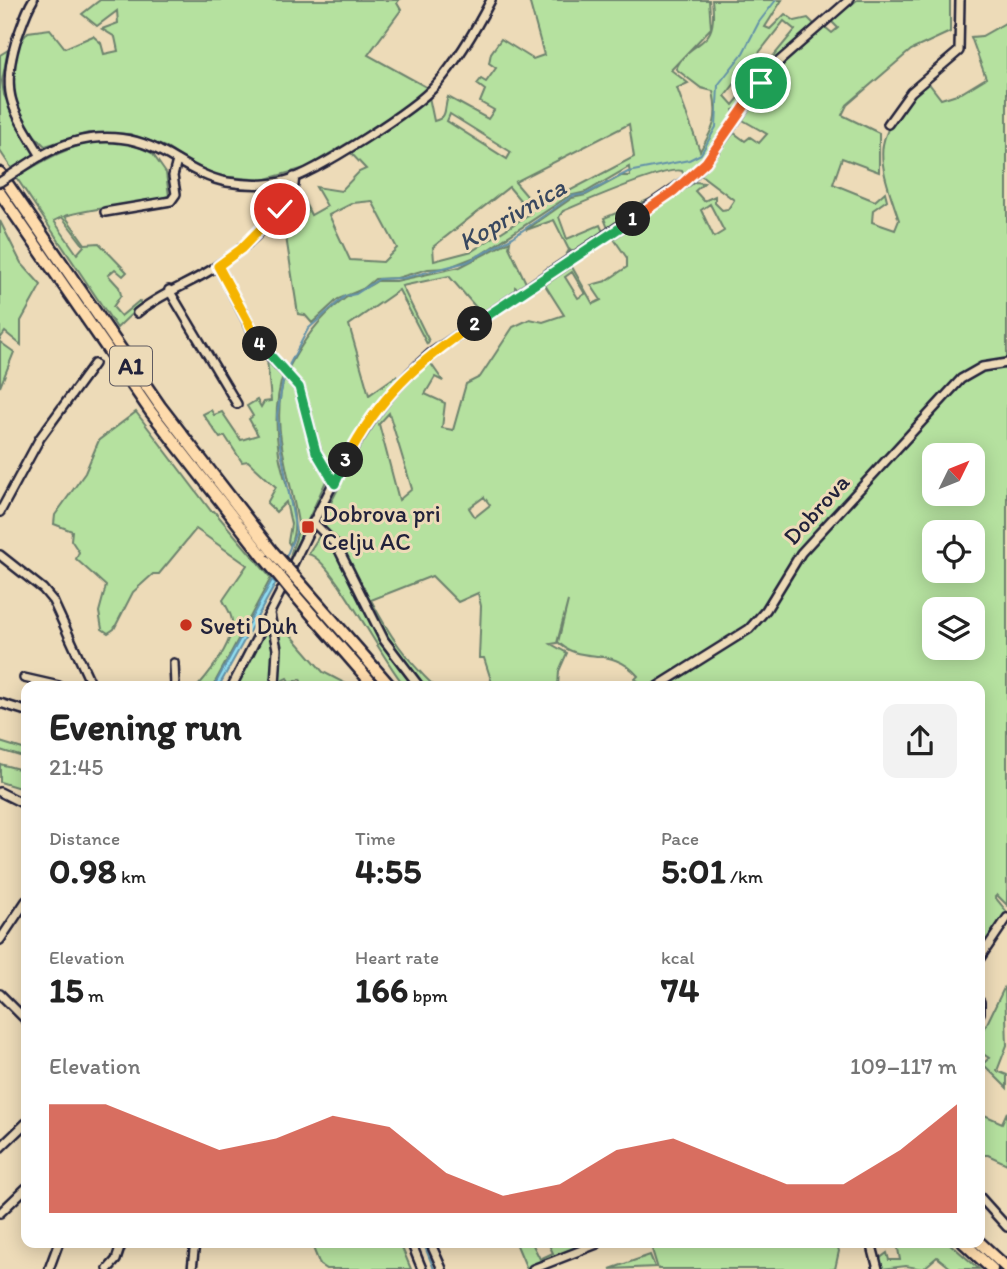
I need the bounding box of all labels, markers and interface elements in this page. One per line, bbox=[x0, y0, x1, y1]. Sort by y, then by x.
pin bbox=[731, 53, 791, 113]
icon: arrive bbox=[742, 64, 780, 102]
water label: Koprivnica bbox=[453, 170, 572, 258]
pin bbox=[250, 179, 310, 239]
icon: check bbox=[261, 190, 299, 228]
pin: 1 bbox=[616, 202, 650, 236]
text: 1 bbox=[628, 207, 637, 230]
pin: 2 bbox=[458, 306, 492, 342]
text: 2 bbox=[470, 312, 480, 335]
pin: 4 bbox=[243, 326, 278, 362]
text: 4 bbox=[254, 332, 265, 355]
road number: A1 bbox=[110, 346, 152, 386]
pin: 3 bbox=[328, 442, 364, 477]
north arrow bbox=[922, 443, 985, 506]
map controls bbox=[922, 443, 985, 660]
text: 3 bbox=[340, 448, 351, 471]
street label: Dobrova bbox=[777, 467, 856, 550]
place label: Dobrova pri Celju AC bbox=[322, 499, 441, 556]
marker: Dobrova pri Celju AC bbox=[300, 519, 316, 535]
button: locate bbox=[922, 520, 985, 583]
button: layers bbox=[922, 597, 985, 660]
place label: Sveti Duh bbox=[200, 611, 298, 640]
marker: Sveti Duh bbox=[178, 617, 194, 633]
text: Evening run bbox=[49, 704, 242, 750]
button: share bbox=[883, 704, 957, 778]
text: 21:45 bbox=[49, 753, 103, 781]
text: Distance bbox=[49, 827, 120, 850]
text: Time bbox=[355, 827, 396, 850]
text: Pace bbox=[661, 827, 699, 850]
text: 0.98 bbox=[49, 850, 117, 892]
text: 4:55 bbox=[355, 850, 421, 892]
text: 5:01 bbox=[661, 850, 726, 892]
text: km bbox=[117, 865, 146, 888]
text: /km bbox=[726, 865, 763, 888]
text: Elevation bbox=[49, 946, 125, 969]
text: Heart rate bbox=[355, 946, 439, 969]
text: kcal bbox=[661, 946, 695, 969]
text: 15 bbox=[49, 969, 84, 1011]
text: 166 bbox=[355, 969, 408, 1011]
text: 74 bbox=[661, 969, 699, 1011]
text: m bbox=[84, 984, 104, 1007]
text: bpm bbox=[408, 984, 448, 1007]
text: Elevation bbox=[49, 1052, 140, 1080]
text: 109–117 m bbox=[850, 1052, 957, 1080]

